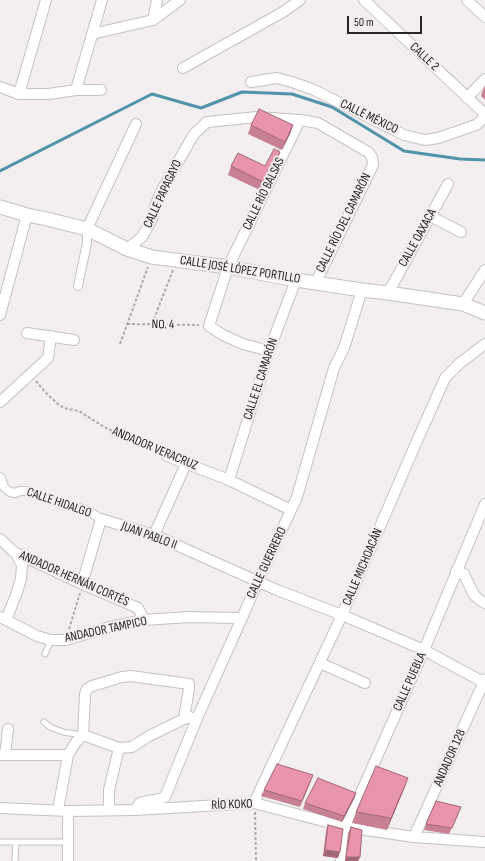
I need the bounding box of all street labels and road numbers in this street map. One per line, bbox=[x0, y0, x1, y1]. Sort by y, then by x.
street label: CALLE 2 bbox=[406, 40, 442, 74]
street label: CALLE MÉXICO bbox=[337, 96, 401, 138]
street label: CALLE RÍO BALSAS bbox=[240, 155, 288, 233]
street label: CALLE PAPAGAYO bbox=[140, 157, 186, 231]
street label: CALLE RÍO DEL CAMARÓN bbox=[313, 171, 375, 275]
street label: CALLE OAXACA bbox=[396, 206, 440, 270]
street label: CALLE JOSÉ LÓPEZ PORTILLO bbox=[179, 253, 301, 287]
street label: NO. 4 bbox=[152, 317, 174, 333]
street label: CALLE EL CAMARÓN bbox=[240, 336, 282, 422]
street label: ANDADOR VERACRUZ bbox=[110, 424, 200, 474]
street label: CALLE HIDALGO bbox=[25, 485, 93, 521]
street label: JUAN PABLO II bbox=[119, 519, 179, 553]
street label: CALLE GUERRERO bbox=[244, 525, 290, 601]
street label: CALLE MICHOACÁN bbox=[340, 526, 386, 608]
street label: ANDADOR HERNÁN CORTÉS bbox=[17, 548, 131, 610]
street label: ANDADOR TAMPICO bbox=[63, 614, 149, 646]
street label: CALLE PUEBLA bbox=[390, 650, 430, 714]
street label: ANDADOR 128 bbox=[431, 727, 469, 789]
street label: RÍO KOKO bbox=[211, 796, 253, 814]

